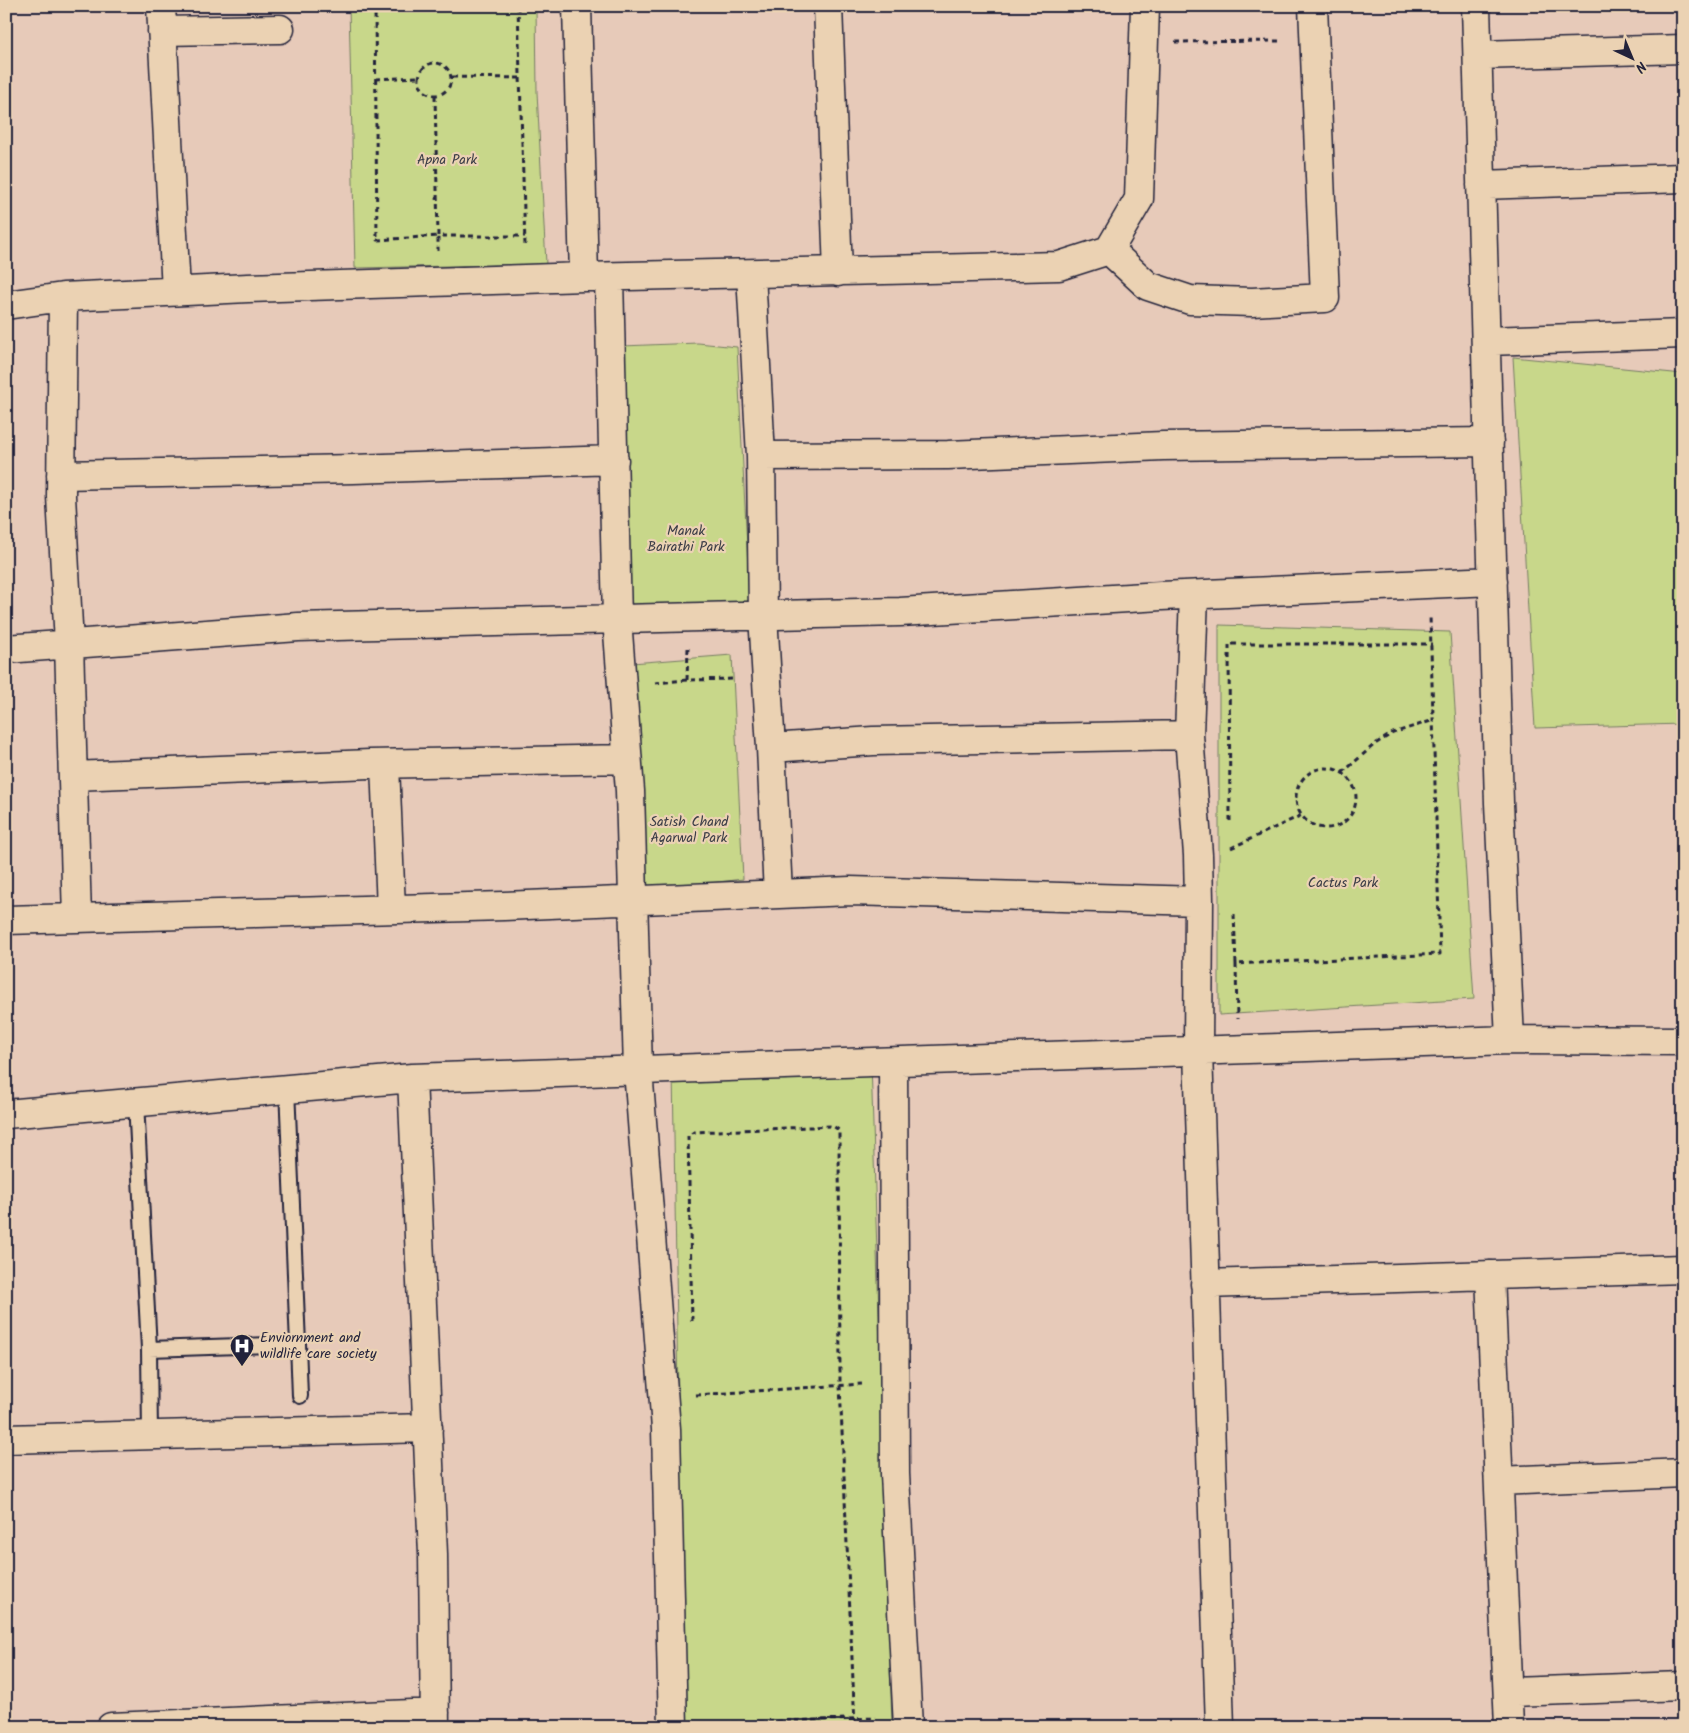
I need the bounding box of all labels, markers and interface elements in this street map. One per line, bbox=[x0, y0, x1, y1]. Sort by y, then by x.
north arrow bbox=[1606, 32, 1656, 82]
text: N bbox=[1629, 56, 1651, 78]
park label: Apna Park bbox=[417, 149, 478, 171]
park label: Manak Bairathi Park bbox=[647, 520, 725, 558]
park label: Satish Chand Agarwal Park bbox=[650, 811, 729, 849]
park label: Cactus Park bbox=[1308, 872, 1379, 894]
place label: Enviornment and wildlife care society bbox=[260, 1327, 377, 1365]
hospital icon: Enviornment and wildlife care society bbox=[229, 1333, 255, 1367]

